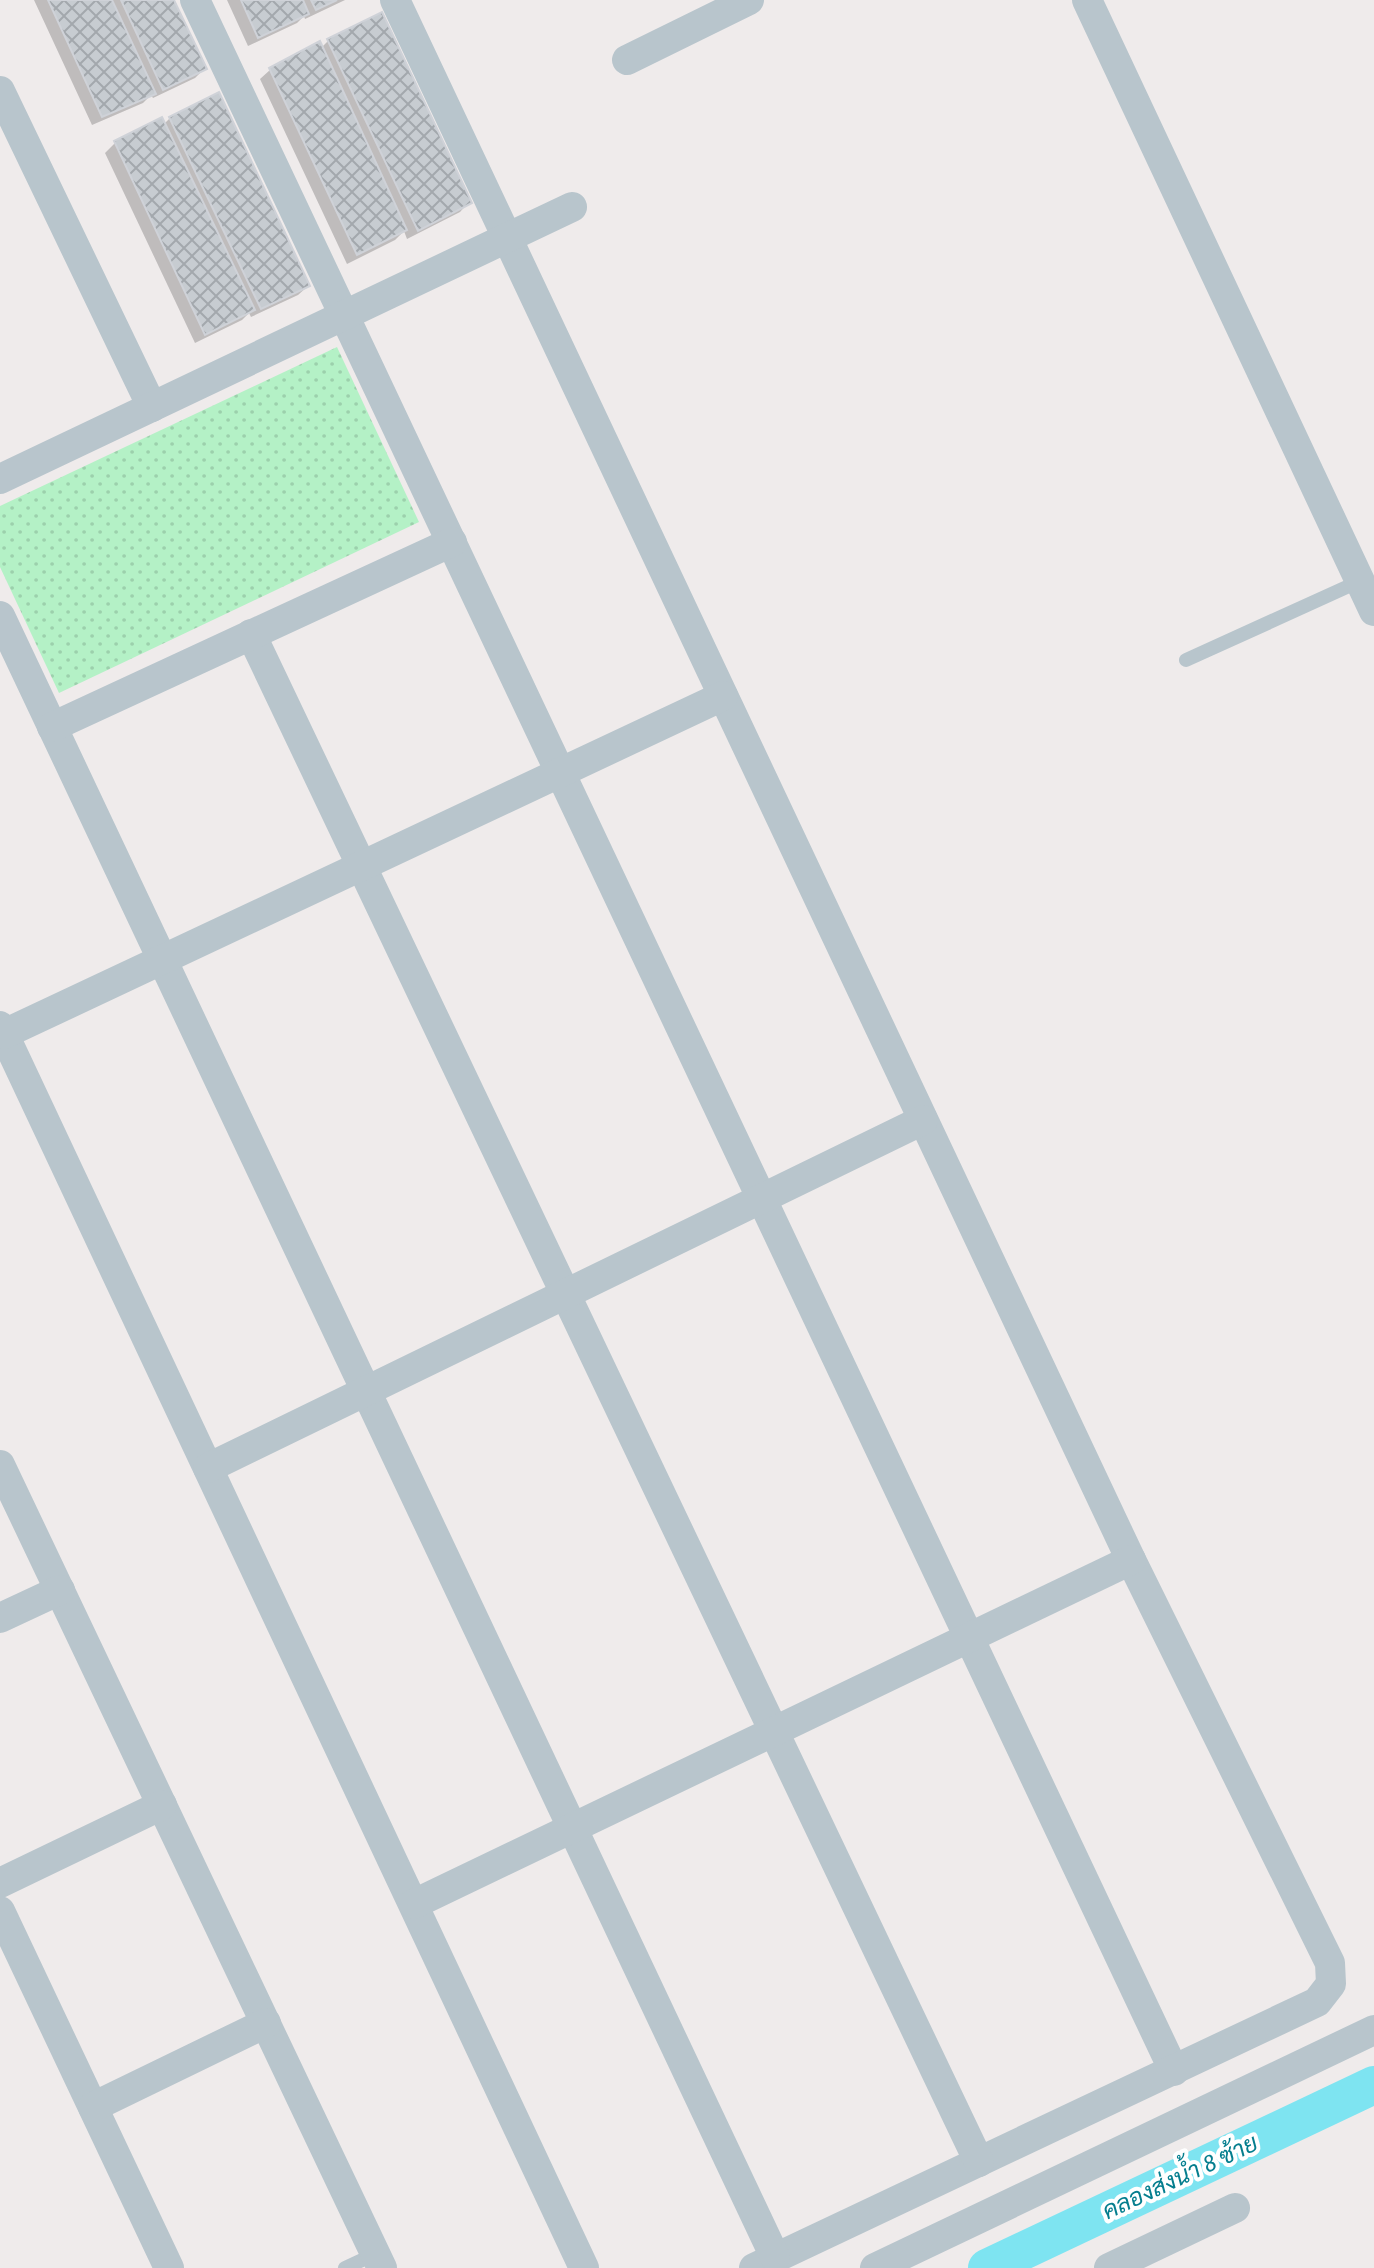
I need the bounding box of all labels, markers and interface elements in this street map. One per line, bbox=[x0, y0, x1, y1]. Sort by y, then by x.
water label: คลองส่งน้ำ 8 ซ้าย bbox=[1095, 2123, 1262, 2225]

